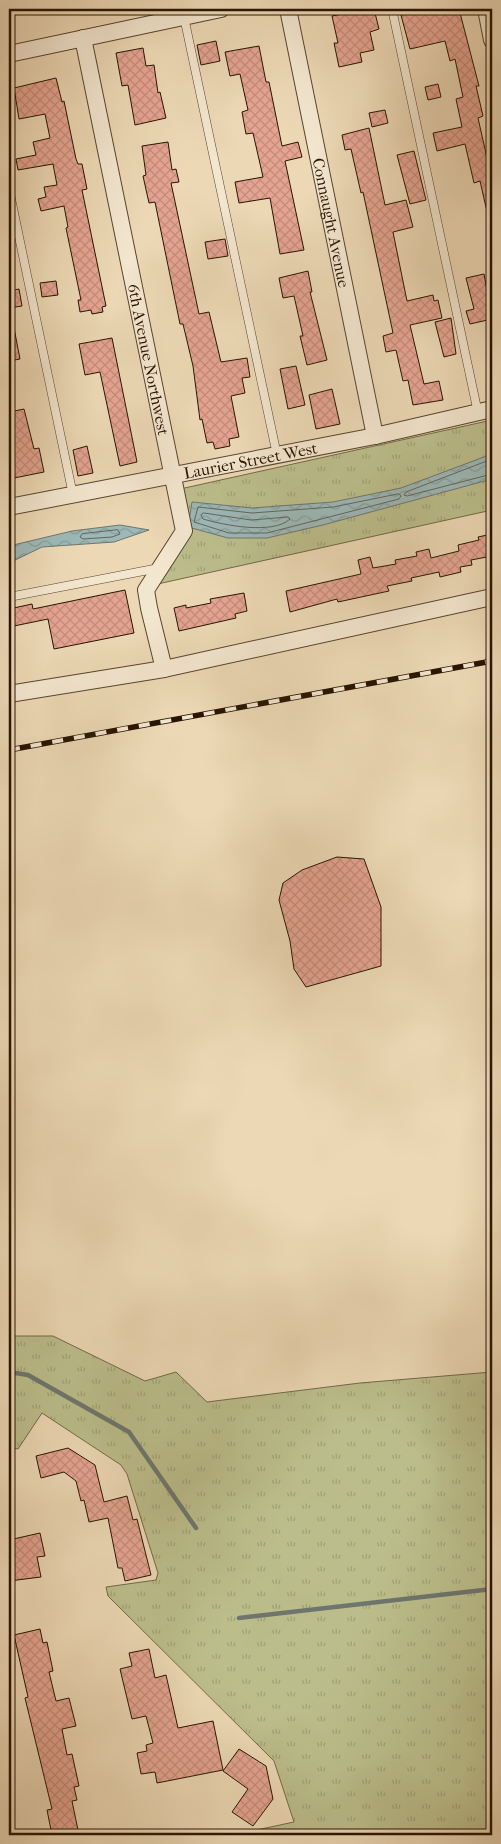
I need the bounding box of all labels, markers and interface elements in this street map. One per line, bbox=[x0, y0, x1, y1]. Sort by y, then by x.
street label: Connaught Avenue bbox=[309, 156, 354, 289]
street label: 6th Avenue Northwest bbox=[124, 282, 174, 437]
street label: Laurier Street West bbox=[182, 438, 319, 482]

